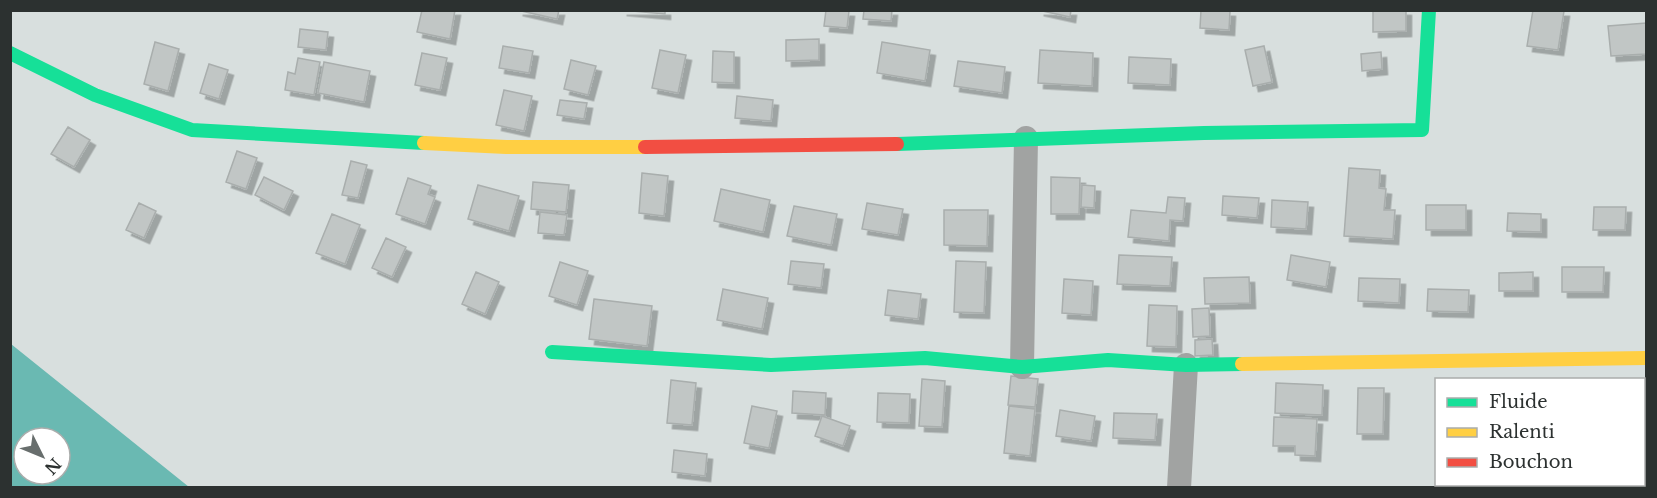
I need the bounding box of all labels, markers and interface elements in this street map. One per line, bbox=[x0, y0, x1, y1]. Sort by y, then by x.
legend bbox=[1435, 378, 1645, 486]
text: Fluide bbox=[1489, 391, 1548, 413]
text: Ralenti bbox=[1489, 421, 1555, 443]
north arrow bbox=[12, 426, 72, 486]
text: Bouchon bbox=[1489, 451, 1573, 473]
text: N bbox=[41, 454, 65, 479]

